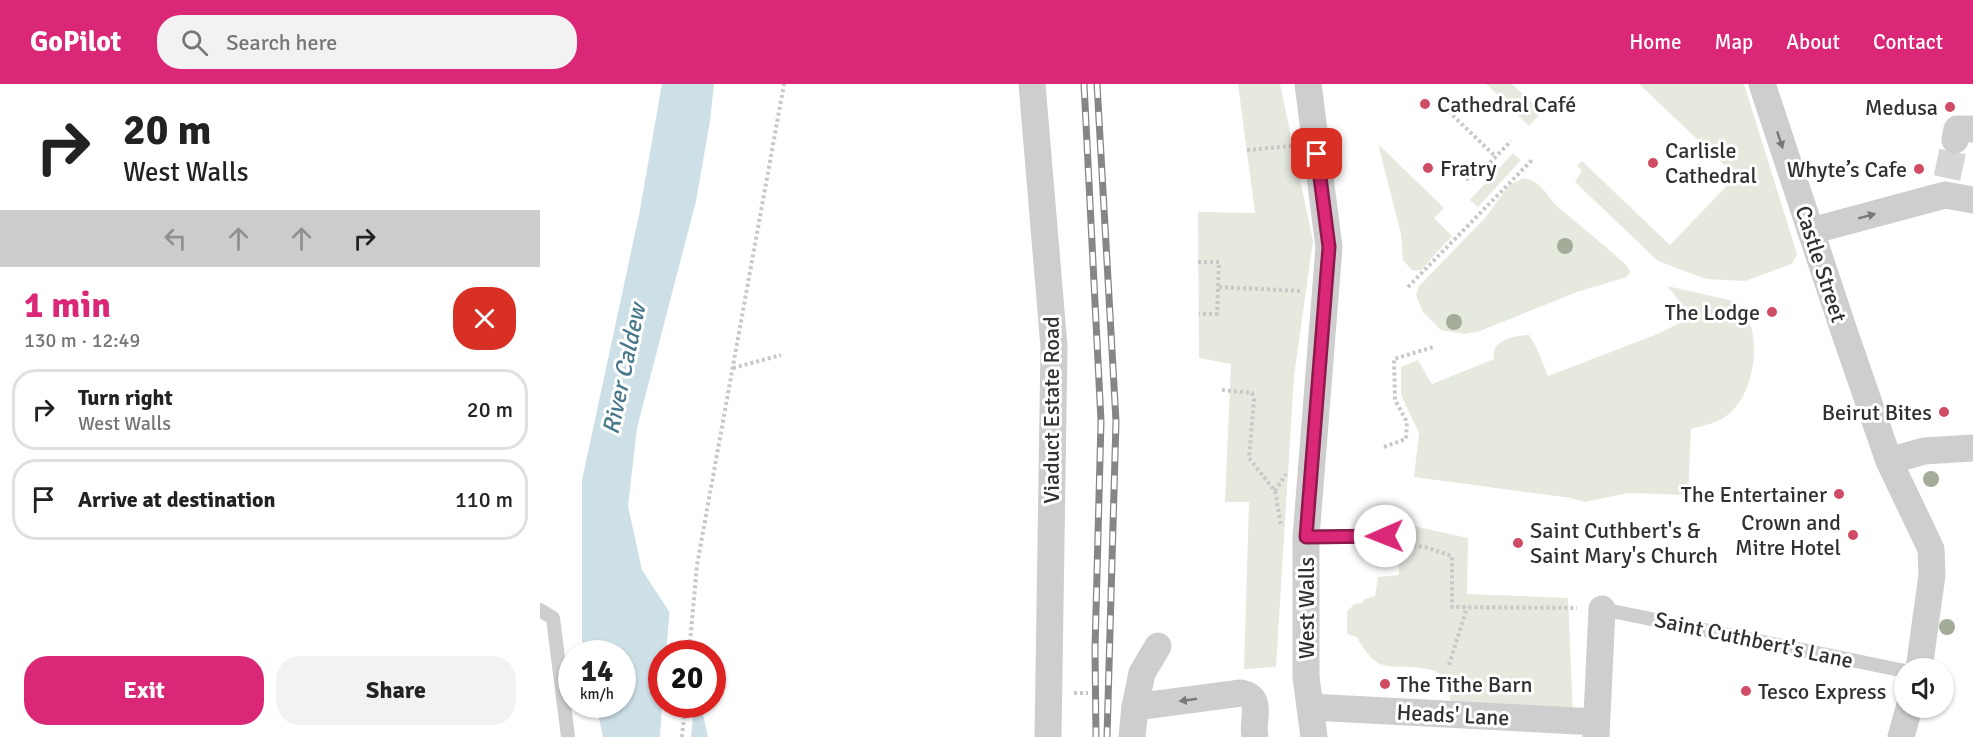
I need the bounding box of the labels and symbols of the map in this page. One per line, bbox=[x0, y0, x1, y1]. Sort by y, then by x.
place label: Cathedral Café bbox=[1437, 91, 1576, 118]
place label: Medusa bbox=[1865, 94, 1938, 121]
marker: Cathedral Café bbox=[1418, 97, 1432, 111]
marker: Medusa bbox=[1943, 100, 1957, 114]
pin bbox=[1291, 128, 1342, 179]
one-way arrow bbox=[1776, 131, 1786, 149]
place label: Carlisle Cathedral bbox=[1665, 137, 1757, 189]
place label: Fratry bbox=[1440, 155, 1497, 182]
marker: Carlisle Cathedral bbox=[1646, 156, 1660, 170]
place label: Whyte’s Cafe bbox=[1787, 156, 1907, 183]
marker: Fratry bbox=[1421, 161, 1435, 175]
marker: Whyte’s Cafe bbox=[1912, 162, 1926, 176]
street label: Castle Street bbox=[1789, 202, 1853, 326]
one-way arrow bbox=[1858, 210, 1876, 220]
water label: River Caldew bbox=[596, 298, 653, 437]
place label: The Lodge bbox=[1665, 299, 1760, 326]
marker: The Lodge bbox=[1765, 305, 1779, 319]
street label: Viaduct Estate Road bbox=[1038, 316, 1065, 504]
place label: Beirut Bites bbox=[1822, 399, 1932, 426]
marker: Beirut Bites bbox=[1937, 405, 1951, 419]
place label: The Entertainer bbox=[1681, 481, 1827, 508]
marker: The Entertainer bbox=[1832, 487, 1846, 501]
position arrow bbox=[1353, 504, 1417, 568]
place label: Crown and Mitre Hotel bbox=[1735, 509, 1841, 561]
place label: Saint Cuthbert's & Saint Mary's Church bbox=[1530, 517, 1718, 569]
marker: Crown and Mitre Hotel bbox=[1846, 528, 1860, 542]
marker: Saint Cuthbert's & Saint Mary's Church bbox=[1511, 536, 1525, 550]
street label: West Walls bbox=[1293, 557, 1320, 659]
street label: Saint Cuthbert's Lane bbox=[1652, 606, 1856, 674]
speed limit sign: 20 bbox=[648, 640, 726, 718]
place label: The Tithe Barn bbox=[1397, 671, 1532, 698]
marker: The Tithe Barn bbox=[1378, 677, 1392, 691]
place label: Tesco Express bbox=[1758, 678, 1886, 705]
marker: Tesco Express bbox=[1739, 684, 1753, 698]
one-way arrow bbox=[1178, 695, 1197, 704]
street label: Heads' Lane bbox=[1396, 699, 1510, 731]

